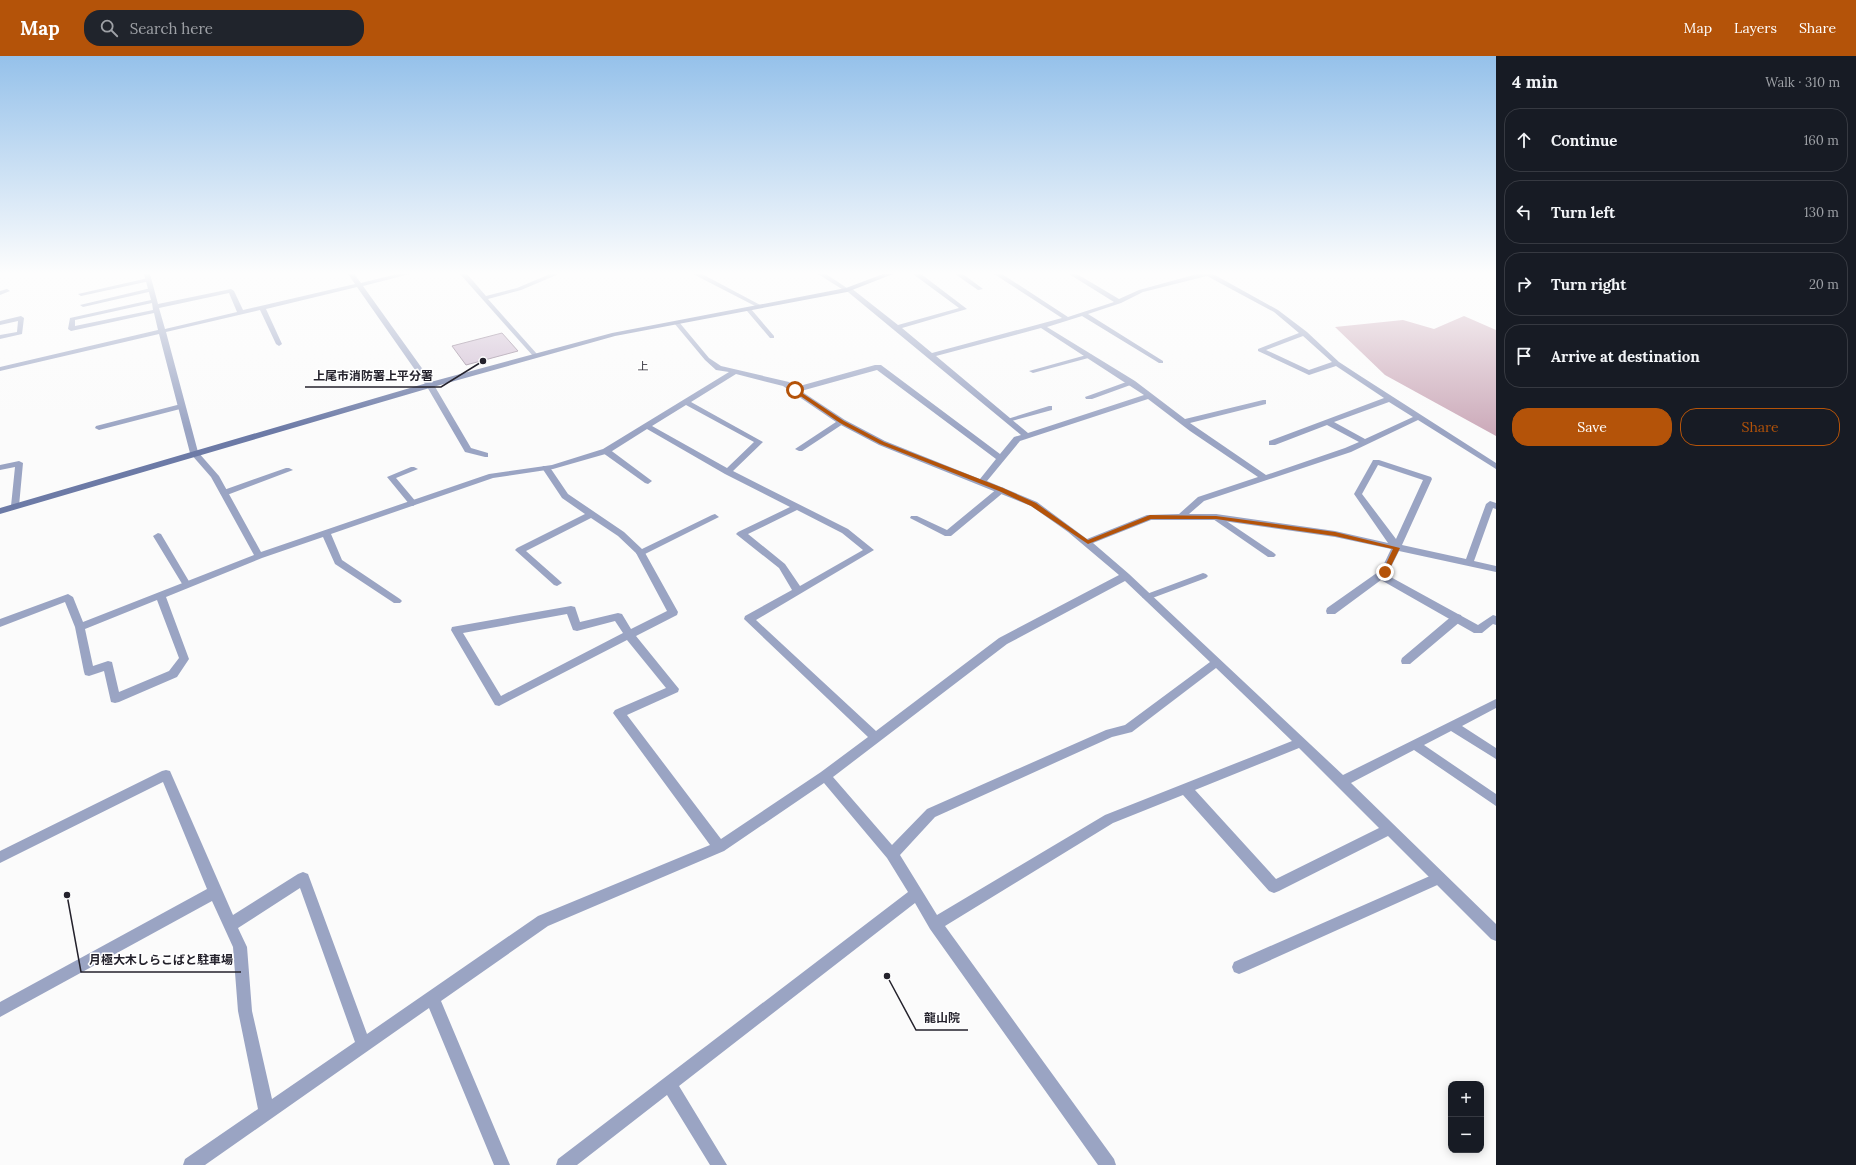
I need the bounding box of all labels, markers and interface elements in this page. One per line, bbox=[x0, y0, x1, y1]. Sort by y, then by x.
search box bbox=[84, 10, 364, 46]
text: Map bbox=[20, 16, 60, 40]
icon: search bbox=[98, 17, 120, 39]
text: Search here bbox=[130, 19, 213, 38]
text: Map bbox=[1684, 19, 1712, 37]
text: Layers bbox=[1734, 19, 1777, 37]
text: Share bbox=[1799, 19, 1836, 37]
text: 4 min bbox=[1512, 71, 1558, 93]
text: Walk · 310 m bbox=[1765, 74, 1840, 91]
icon: ahead bbox=[1513, 129, 1535, 151]
text: Continue bbox=[1551, 131, 1617, 150]
text: 160 m bbox=[1804, 132, 1839, 149]
icon: left bbox=[1513, 201, 1535, 223]
text: Turn left bbox=[1551, 203, 1615, 222]
text: 130 m bbox=[1804, 204, 1839, 221]
icon: right bbox=[1513, 273, 1535, 295]
text: Turn right bbox=[1551, 275, 1627, 294]
text: 20 m bbox=[1809, 276, 1839, 293]
icon: arrive bbox=[1513, 345, 1535, 367]
text: Arrive at destination bbox=[1551, 347, 1700, 366]
district label: 上 bbox=[638, 359, 649, 373]
callout: 上尾市消防署上平分署 bbox=[305, 363, 441, 387]
text: 上尾市消防署上平分署 bbox=[313, 368, 433, 383]
route start bbox=[786, 381, 804, 399]
button: Save bbox=[1512, 408, 1672, 446]
button: Share bbox=[1680, 408, 1840, 446]
route end bbox=[1376, 563, 1394, 581]
callout: 月極大木しらこばと駐車場 bbox=[81, 948, 241, 972]
text: 月極大木しらこばと駐車場 bbox=[89, 952, 233, 967]
callout: 龍山院 bbox=[916, 1006, 968, 1030]
text: 龍山院 bbox=[924, 1010, 960, 1025]
map controls bbox=[1448, 1081, 1484, 1153]
button: + bbox=[1448, 1081, 1484, 1117]
button: − bbox=[1448, 1117, 1484, 1153]

